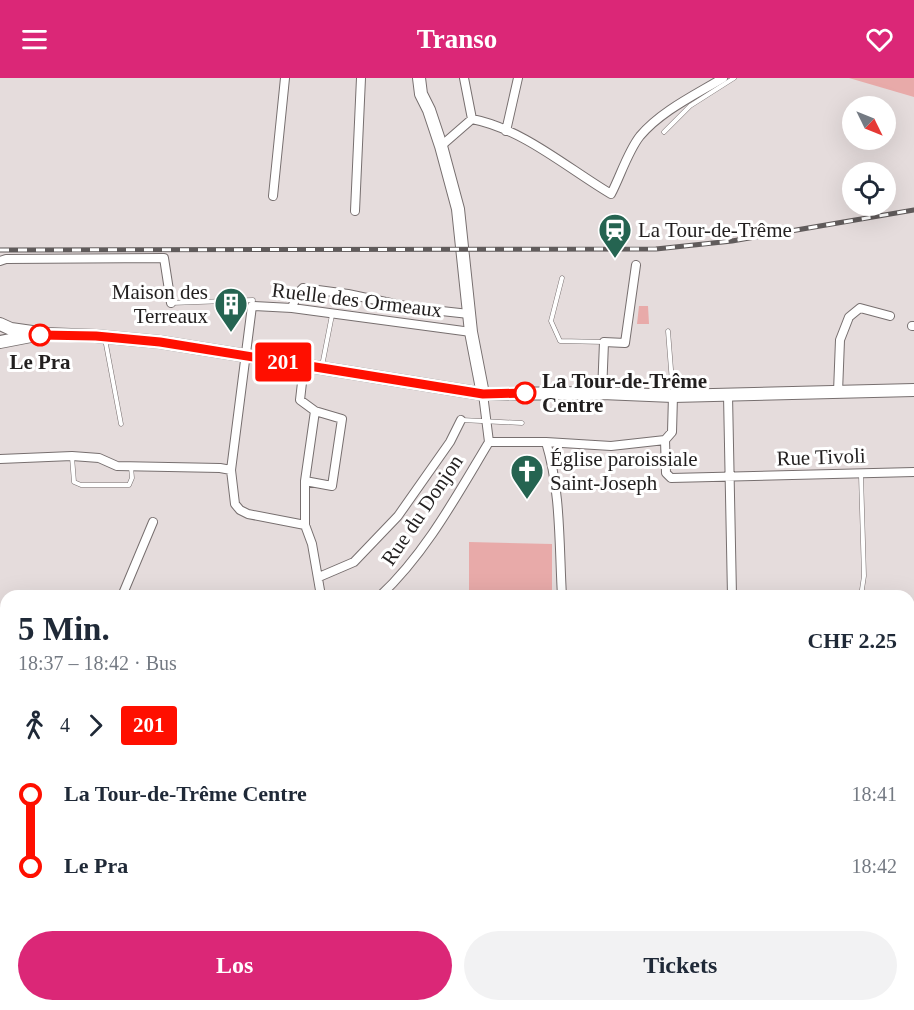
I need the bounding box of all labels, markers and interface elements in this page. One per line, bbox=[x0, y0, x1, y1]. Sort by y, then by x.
icon: menu bbox=[18, 23, 51, 56]
icon: heart bbox=[863, 23, 896, 56]
text: Transo bbox=[417, 24, 497, 54]
north arrow bbox=[842, 96, 896, 150]
map controls bbox=[842, 96, 896, 216]
button: locate bbox=[842, 162, 896, 216]
station icon: La Tour-de-Trême bbox=[597, 212, 633, 259]
place label: La Tour-de-Trême bbox=[638, 218, 792, 242]
street label: Ruelle des Ormeaux bbox=[270, 278, 444, 322]
place label: Maison des Terreaux bbox=[112, 280, 208, 328]
building icon: Maison des Terreaux bbox=[213, 286, 249, 333]
marker: Le Pra bbox=[29, 324, 51, 346]
line badge: 201 bbox=[248, 342, 318, 382]
place label: Le Pra bbox=[9, 350, 71, 374]
text: 201 bbox=[267, 350, 299, 374]
place label: La Tour-de-Trême Centre bbox=[542, 369, 707, 417]
marker: La Tour-de-Trême Centre bbox=[514, 382, 536, 404]
street label: Rue Tivoli bbox=[776, 443, 866, 471]
place label: Église paroissiale Saint-Joseph bbox=[550, 447, 698, 495]
street label: Rue du Donjon bbox=[376, 450, 468, 570]
church icon: Église paroissiale Saint-Joseph bbox=[509, 453, 545, 500]
text: 5 Min. bbox=[18, 611, 110, 647]
text: CHF 2.25 bbox=[807, 628, 897, 653]
text: 18:37 – 18:42 · Bus bbox=[18, 652, 177, 674]
icon: walk bbox=[18, 709, 51, 742]
icon: forward bbox=[79, 709, 112, 742]
text: 201 bbox=[133, 713, 165, 737]
text: 4 bbox=[60, 714, 70, 736]
text: La Tour-de-Trême Centre bbox=[64, 781, 307, 806]
text: 18:41 bbox=[851, 783, 897, 805]
text: Le Pra bbox=[64, 853, 128, 878]
text: 18:42 bbox=[851, 855, 897, 877]
button: Los bbox=[18, 931, 452, 1000]
button: Tickets bbox=[464, 931, 897, 1000]

